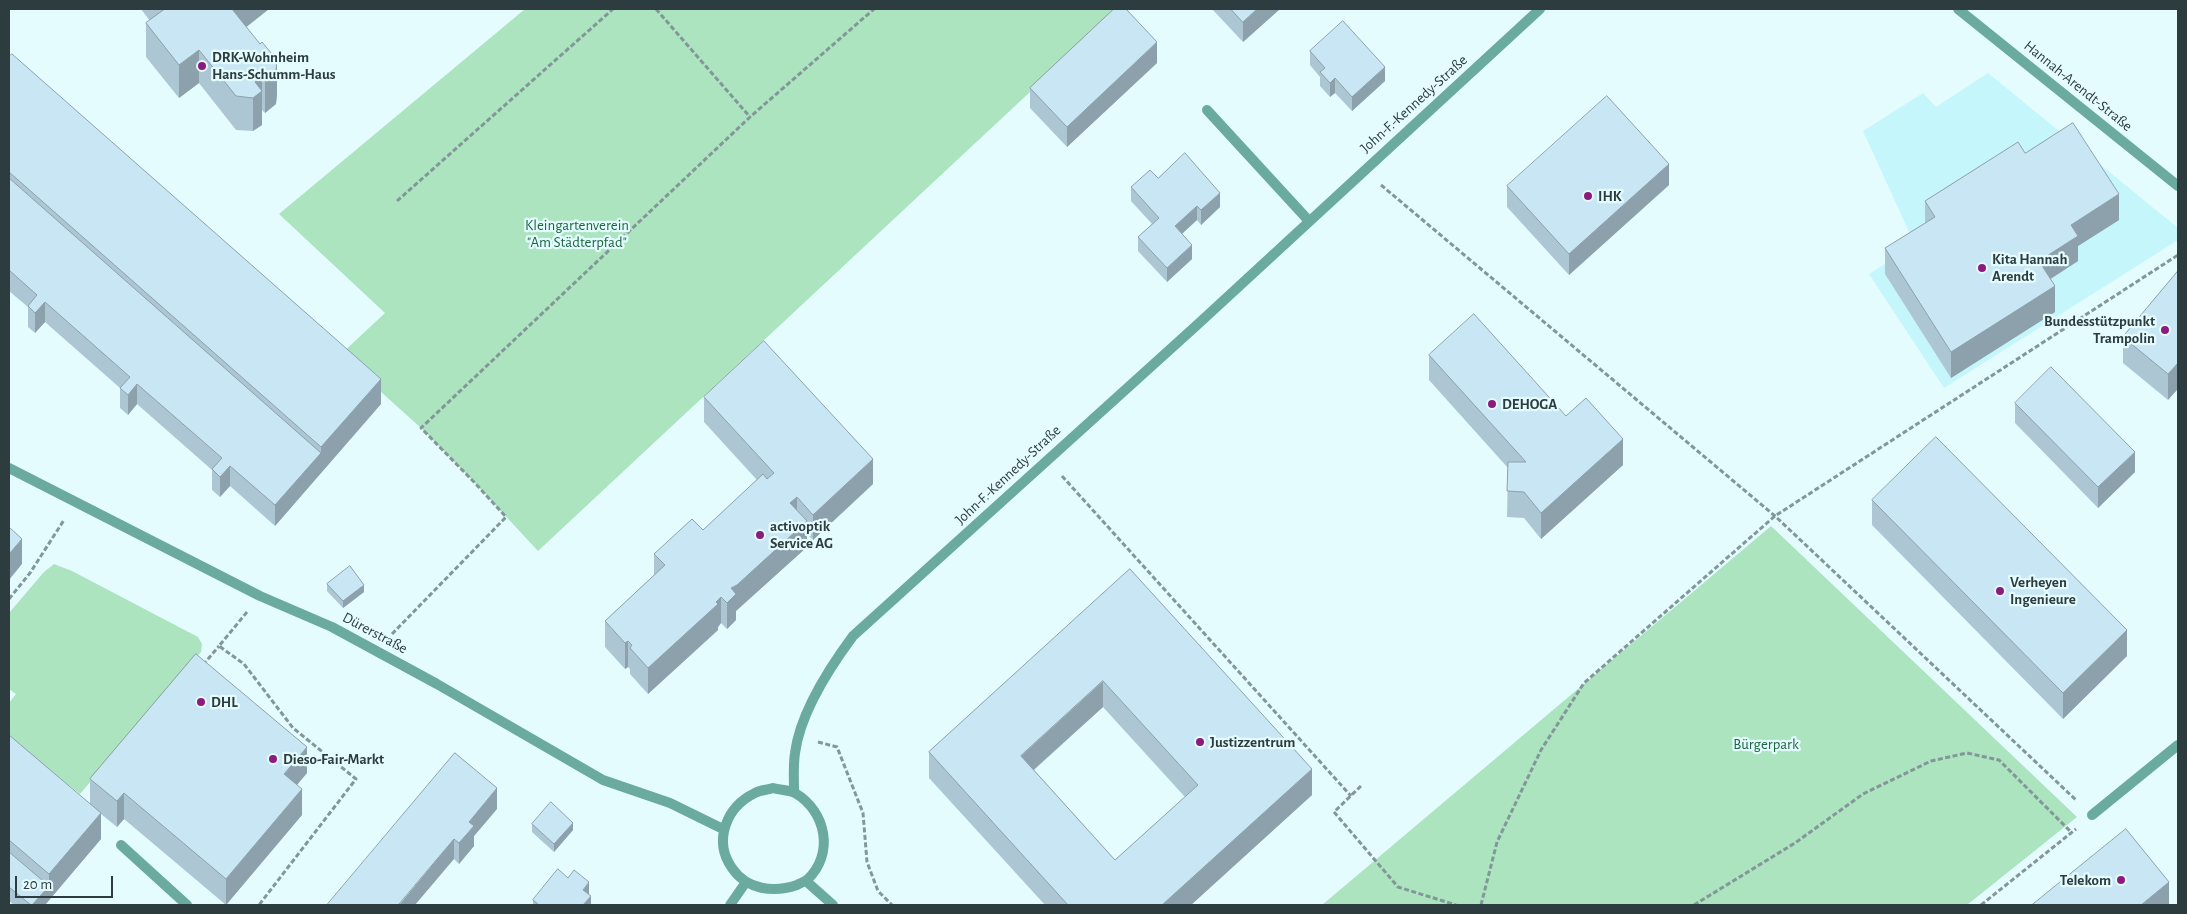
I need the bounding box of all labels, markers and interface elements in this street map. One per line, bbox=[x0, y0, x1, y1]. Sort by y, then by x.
street label: Hannah-Arendt-Straße bbox=[2020, 37, 2136, 135]
place label: DRK-Wohnheim Hans-Schumm-Haus bbox=[212, 48, 335, 83]
street label: John-F.-Kennedy-Straße bbox=[1357, 51, 1471, 157]
marker: DRK-Wohnheim Hans-Schumm-Haus bbox=[196, 60, 208, 72]
place label: IHK bbox=[1598, 187, 1622, 205]
marker: IHK bbox=[1582, 190, 1594, 202]
park label: Kleingartenverein "Am Städterpfad" bbox=[525, 216, 629, 251]
place label: Kita Hannah Arendt bbox=[1992, 250, 2068, 285]
marker: Kita Hannah Arendt bbox=[1976, 262, 1988, 274]
place label: Bundesstützpunkt Trampolin bbox=[2044, 312, 2155, 347]
marker: Bundesstützpunkt Trampolin bbox=[2159, 324, 2171, 336]
place label: DEHOGA bbox=[1502, 395, 1557, 413]
marker: DEHOGA bbox=[1486, 398, 1498, 410]
street label: John-F.-Kennedy-Straße bbox=[951, 421, 1065, 529]
place label: activoptik Service AG bbox=[770, 517, 833, 552]
marker: activoptik Service AG bbox=[754, 529, 766, 541]
place label: Verheyen Ingenieure bbox=[2010, 573, 2076, 608]
marker: Verheyen Ingenieure bbox=[1994, 585, 2006, 597]
street label: Dürerstraße bbox=[339, 608, 411, 658]
place label: DHL bbox=[211, 693, 238, 711]
marker: DHL bbox=[195, 696, 207, 708]
place label: Justizzentrum bbox=[1210, 733, 1295, 751]
park label: Bürgerpark bbox=[1733, 735, 1799, 753]
marker: Justizzentrum bbox=[1194, 736, 1206, 748]
place label: Dieso-Fair-Markt bbox=[283, 750, 384, 768]
marker: Dieso-Fair-Markt bbox=[267, 753, 279, 765]
scale bar bbox=[18, 866, 115, 898]
place label: Telekom bbox=[2060, 871, 2111, 889]
marker: Telekom bbox=[2115, 874, 2127, 886]
text: 20 m bbox=[23, 877, 52, 892]

